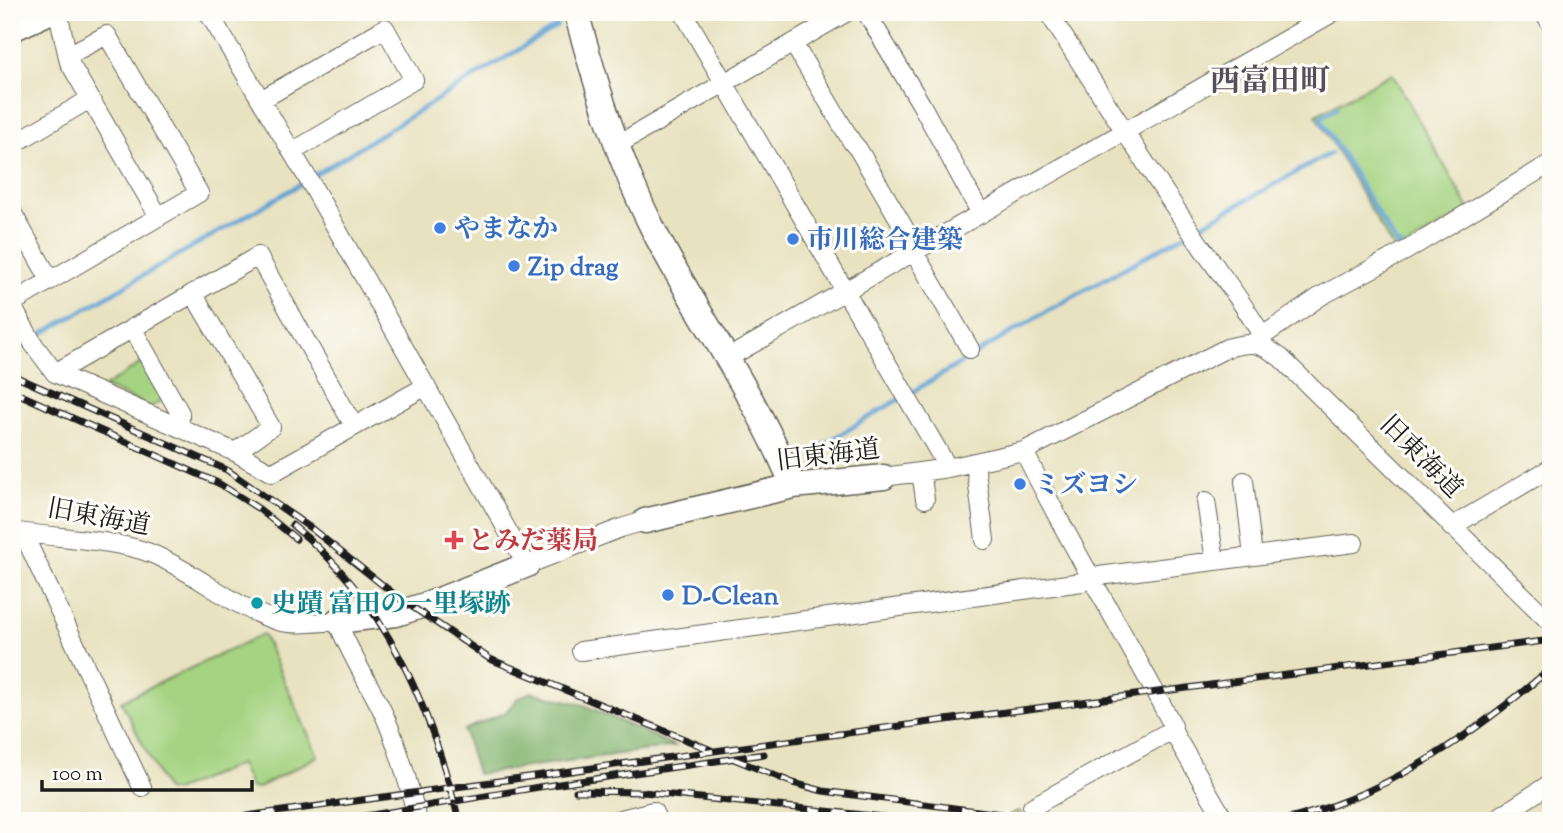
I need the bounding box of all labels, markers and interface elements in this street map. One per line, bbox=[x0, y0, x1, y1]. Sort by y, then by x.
district label: 西富田町 bbox=[1210, 61, 1330, 104]
place label: やまなか bbox=[454, 212, 558, 249]
marker: やまなか bbox=[432, 220, 448, 236]
place label: 市川総合建築 bbox=[807, 223, 963, 260]
marker: 市川総合建築 bbox=[785, 231, 801, 247]
place label: Zip drag bbox=[528, 250, 619, 287]
marker: Zip drag bbox=[506, 258, 522, 274]
street label: 旧東海道 bbox=[1370, 408, 1470, 508]
street label: 旧東海道 bbox=[774, 432, 882, 481]
place label: ミズヨシ bbox=[1034, 468, 1138, 505]
marker: ミズヨシ bbox=[1012, 476, 1028, 492]
street label: 旧東海道 bbox=[44, 491, 153, 546]
place label: とみだ薬局 bbox=[468, 524, 598, 561]
marker: とみだ薬局 bbox=[446, 532, 462, 548]
place label: D-Clean bbox=[682, 579, 780, 616]
place label: 史蹟 富田の一里塚跡 bbox=[271, 587, 511, 624]
marker: D-Clean bbox=[660, 587, 676, 603]
marker: 史蹟 富田の一里塚跡 bbox=[249, 595, 265, 611]
scale bar bbox=[42, 749, 252, 793]
text: 100 m bbox=[52, 760, 103, 790]

